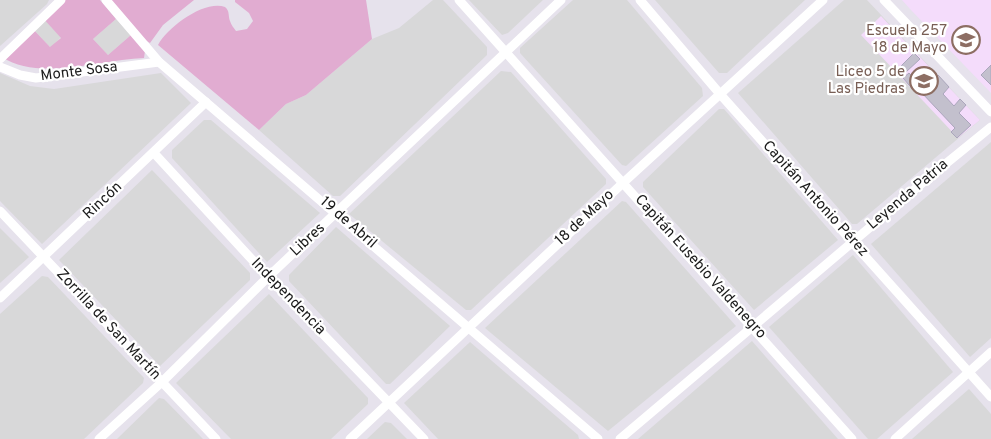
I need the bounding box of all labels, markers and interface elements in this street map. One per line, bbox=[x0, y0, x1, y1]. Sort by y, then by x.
place label: Escuela 257 18 de Mayo bbox=[866, 22, 947, 58]
school or university icon: Escuela 257 18 de Mayo bbox=[951, 25, 981, 55]
street label: Monte Sosa bbox=[39, 58, 119, 86]
place label: Liceo 5 de Las Piedras bbox=[828, 63, 905, 99]
school or university icon: Liceo 5 de Las Piedras bbox=[909, 66, 939, 96]
street label: Capitán Antonio Pérez bbox=[758, 137, 872, 261]
street label: Leyenda Patria bbox=[864, 156, 952, 234]
street label: Rincón bbox=[79, 178, 127, 224]
street label: 18 de Mayo bbox=[551, 186, 619, 250]
street label: Capitán Eusebio Valdenegro bbox=[630, 191, 770, 343]
street label: 19 de Abril bbox=[316, 193, 380, 253]
street label: Libres bbox=[287, 219, 329, 261]
street label: Independencia bbox=[247, 255, 329, 339]
street label: Zorrilla de San Martín bbox=[52, 265, 164, 385]

